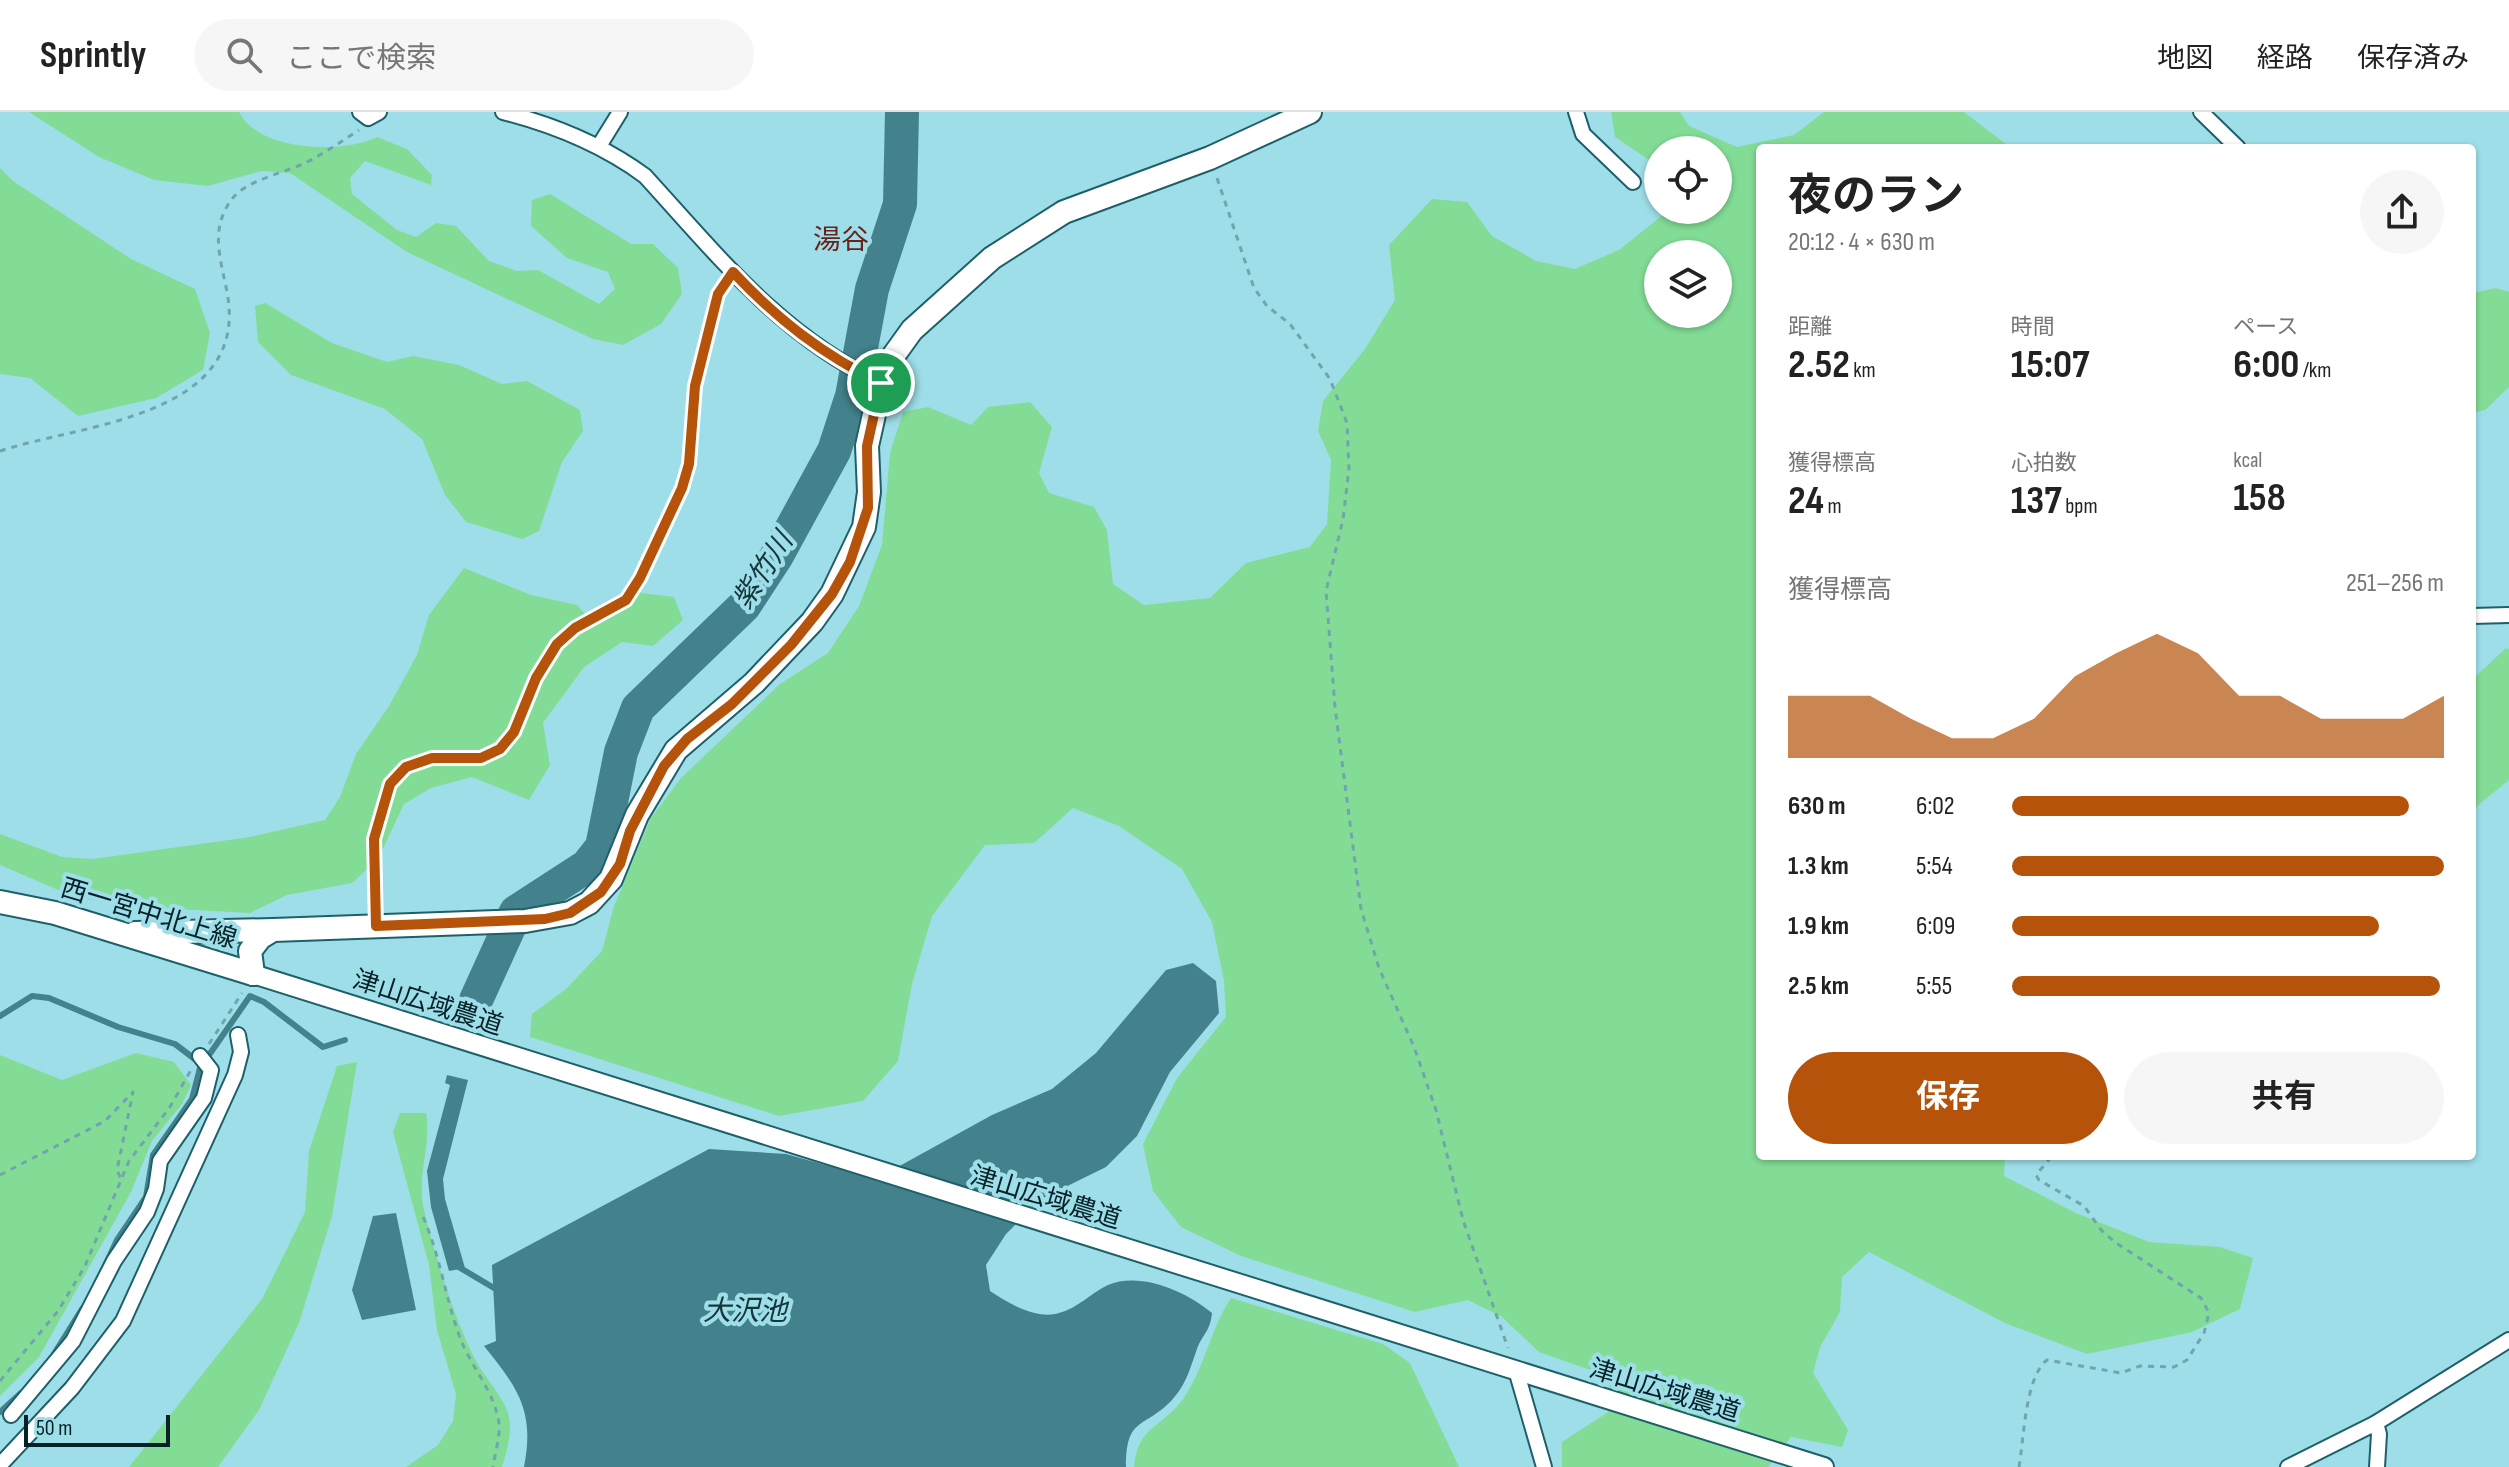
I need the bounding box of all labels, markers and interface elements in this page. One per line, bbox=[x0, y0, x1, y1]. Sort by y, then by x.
search box bbox=[194, 19, 754, 91]
text: Sprintly bbox=[40, 33, 146, 78]
icon: search bbox=[222, 33, 266, 77]
text: ここで検索 bbox=[286, 41, 436, 77]
text: 地図 bbox=[2157, 42, 2213, 75]
text: 経路 bbox=[2257, 42, 2313, 75]
text: 保存済み bbox=[2357, 42, 2469, 75]
map controls bbox=[1644, 136, 1732, 328]
button: locate bbox=[1644, 136, 1732, 224]
text: 夜のラン bbox=[1788, 170, 1964, 223]
button: share bbox=[2360, 170, 2444, 254]
district label: 湯谷 bbox=[813, 224, 869, 257]
text: 20:12 · 4 × 630 m bbox=[1788, 227, 1935, 258]
button: layers bbox=[1644, 240, 1732, 328]
text: 距離 bbox=[1788, 314, 1832, 341]
text: 時間 bbox=[2011, 314, 2055, 341]
text: ペース bbox=[2233, 314, 2298, 341]
text: 2.52 bbox=[1788, 341, 1850, 389]
text: 15:07 bbox=[2011, 341, 2089, 389]
text: 6:00 bbox=[2233, 341, 2299, 389]
pin bbox=[847, 349, 915, 417]
text: km bbox=[1850, 357, 1876, 384]
text: /km bbox=[2299, 357, 2331, 384]
icon: arrive bbox=[859, 361, 903, 405]
text: kcal bbox=[2233, 447, 2262, 474]
text: 獲得標高 bbox=[1788, 450, 1876, 477]
text: 心拍数 bbox=[2011, 450, 2077, 477]
text: 158 bbox=[2233, 474, 2286, 522]
text: 24 bbox=[1788, 477, 1824, 525]
text: 137 bbox=[2011, 477, 2062, 525]
text: m bbox=[1824, 493, 1842, 520]
text: bpm bbox=[2062, 493, 2098, 520]
water label: 紫竹川 bbox=[727, 524, 802, 615]
text: 251–256 m bbox=[2346, 568, 2444, 599]
text: 獲得標高 bbox=[1788, 575, 1892, 606]
text: 630 m bbox=[1788, 791, 1846, 822]
text: 6:02 bbox=[1916, 791, 1955, 822]
text: 1.3 km bbox=[1788, 851, 1849, 882]
text: 5:54 bbox=[1916, 851, 1953, 882]
street label: 西一宮中北上線 bbox=[57, 873, 240, 956]
text: 1.9 km bbox=[1788, 911, 1849, 942]
text: 6:09 bbox=[1916, 911, 1955, 942]
street label: 津山広域農道 bbox=[349, 965, 507, 1042]
text: 2.5 km bbox=[1788, 971, 1849, 1002]
text: 5:55 bbox=[1916, 971, 1952, 1002]
button: 保存 bbox=[1788, 1052, 2108, 1144]
button: 共有 bbox=[2124, 1052, 2444, 1144]
street label: 津山広域農道 bbox=[966, 1161, 1125, 1236]
water label: 大沢池 bbox=[703, 1295, 790, 1328]
street label: 津山広域農道 bbox=[1585, 1354, 1744, 1429]
scale bar bbox=[24, 1411, 170, 1447]
text: 50 m bbox=[36, 1415, 72, 1442]

